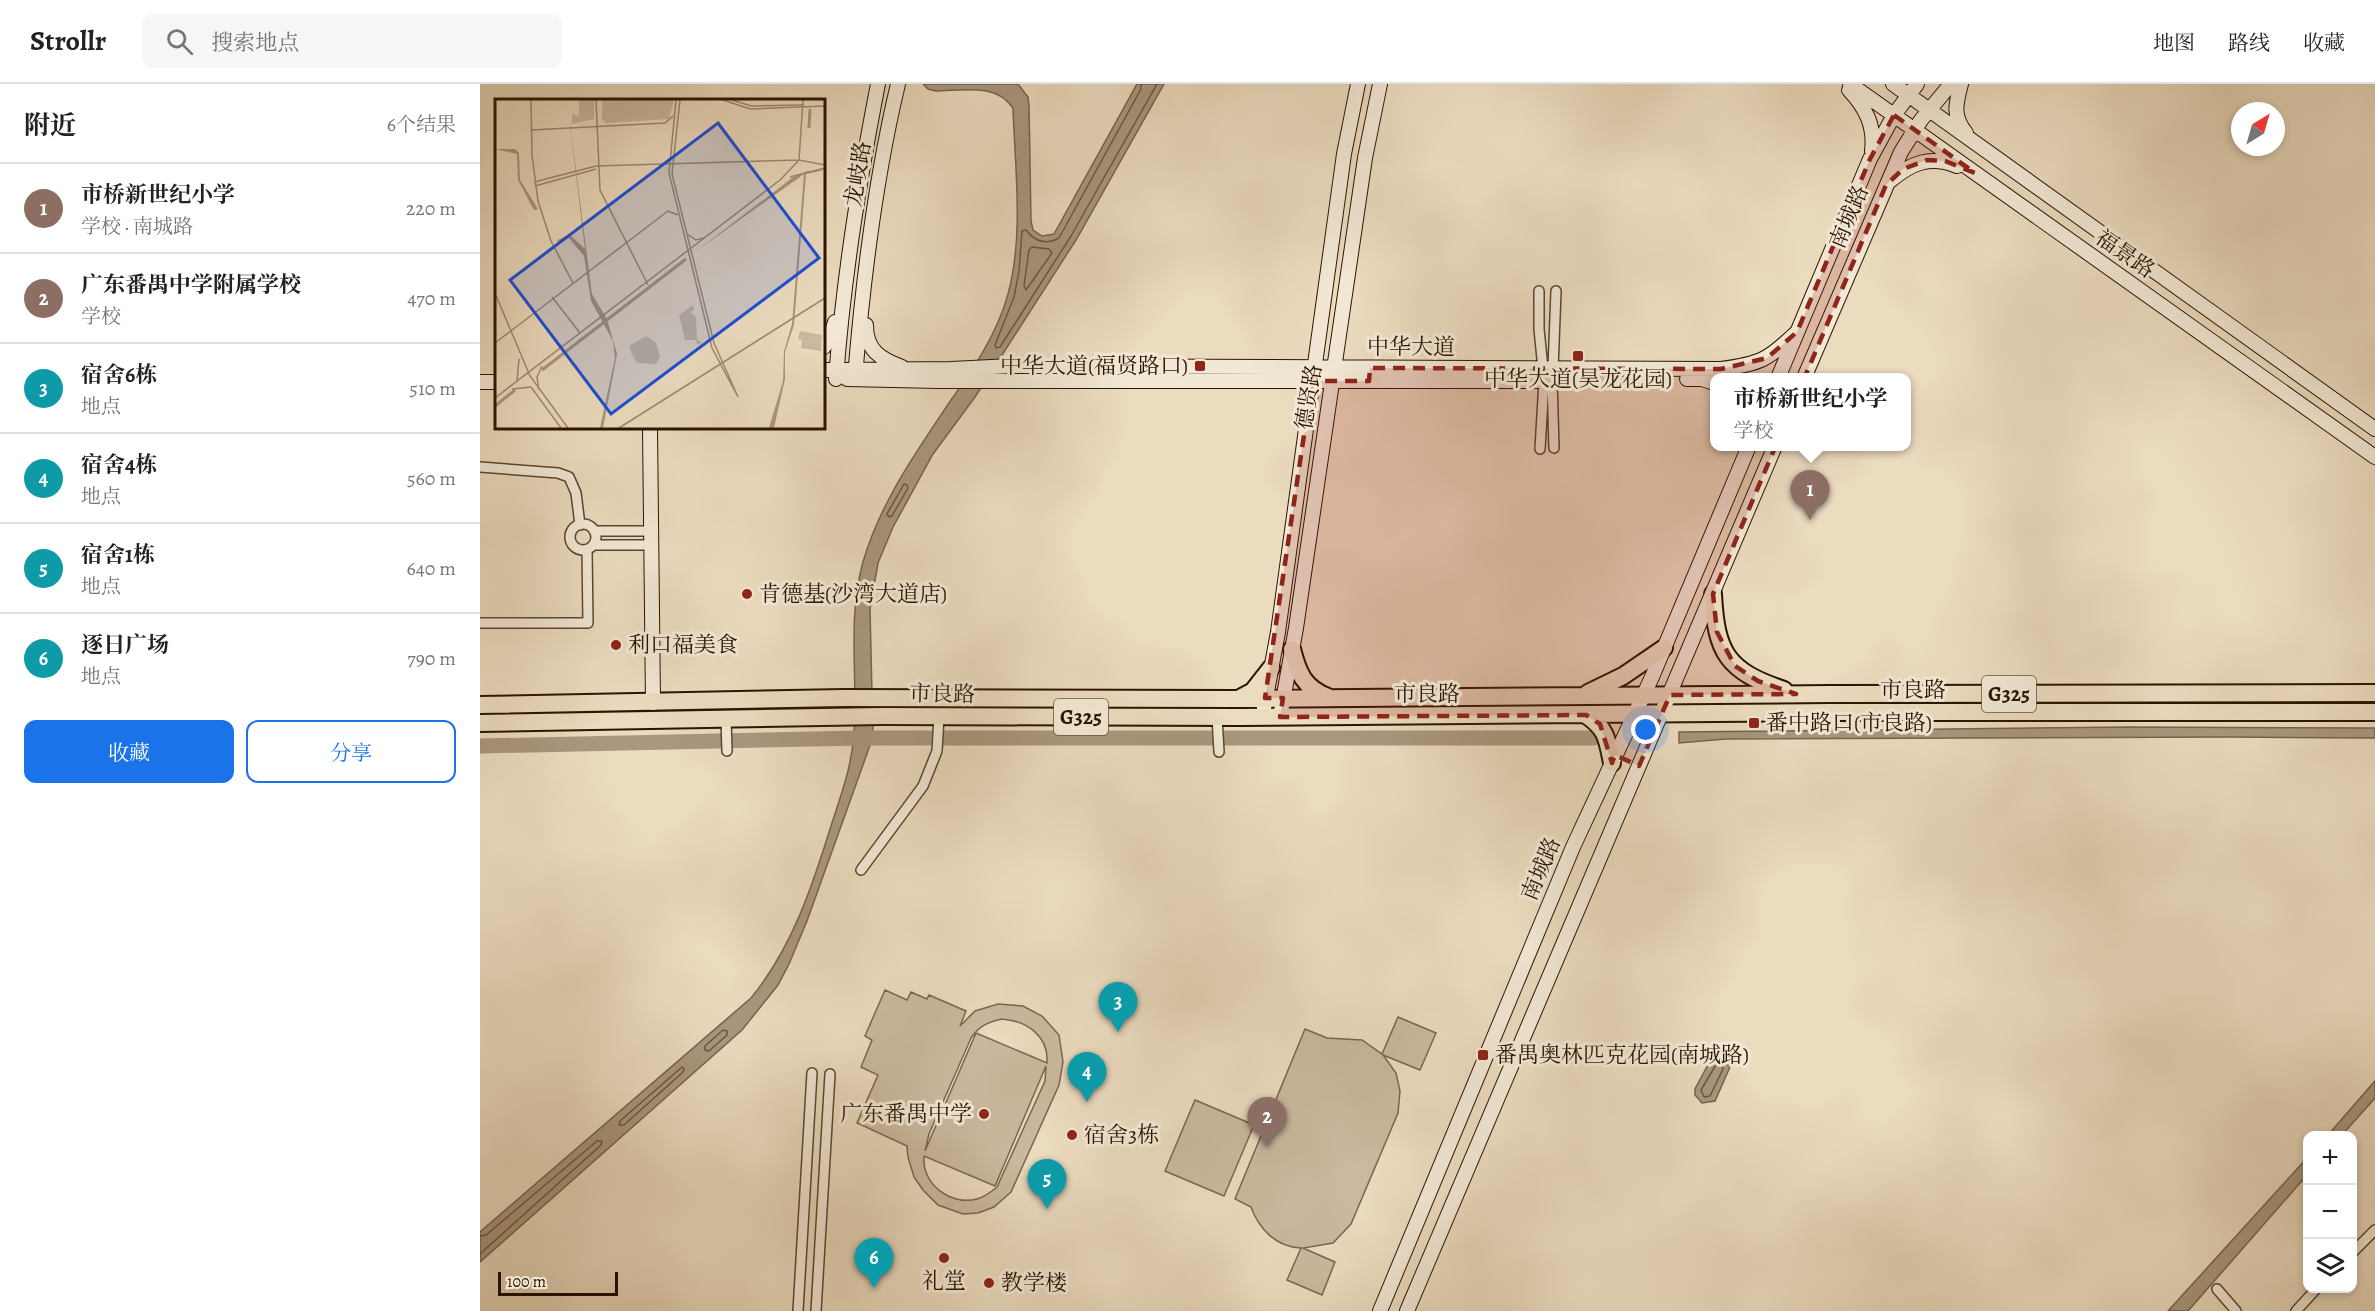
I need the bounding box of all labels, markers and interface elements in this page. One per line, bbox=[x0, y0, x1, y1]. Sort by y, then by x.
search box bbox=[142, 14, 562, 68]
text: Strollr bbox=[30, 22, 106, 60]
icon: search bbox=[163, 25, 196, 58]
text: 搜索地点 bbox=[211, 28, 299, 58]
text: 地图 bbox=[2153, 29, 2195, 57]
text: 路线 bbox=[2228, 29, 2270, 57]
text: 收藏 bbox=[2303, 29, 2345, 57]
inset map bbox=[495, 99, 825, 429]
north arrow bbox=[2231, 102, 2285, 156]
text: 附近 bbox=[24, 108, 76, 143]
text: 6个结果 bbox=[387, 111, 456, 138]
street label: 龙岐路 bbox=[838, 139, 878, 209]
text: 市桥新世纪小学 bbox=[81, 180, 235, 210]
street label: 南城路 bbox=[1822, 181, 1876, 253]
text: 1 bbox=[40, 195, 47, 222]
text: 220 m bbox=[406, 195, 456, 222]
text: 学校 · 南城路 bbox=[81, 213, 193, 240]
street label: 福景路 bbox=[2089, 223, 2161, 285]
text: 广东番禺中学附属学校 bbox=[81, 270, 301, 300]
text: 2 bbox=[39, 285, 48, 312]
text: 470 m bbox=[407, 285, 456, 312]
text: 学校 bbox=[81, 303, 121, 330]
street label: 中华大道 bbox=[1367, 332, 1455, 362]
marker: 中华大道(昊龙花园) bbox=[1571, 349, 1585, 363]
place label: 中华大道(福贤路口) bbox=[1000, 351, 1188, 381]
marker: 中华大道(福贤路口) bbox=[1193, 359, 1207, 373]
text: 宿舍6栋 bbox=[81, 360, 157, 390]
street label: 德贤路 bbox=[1289, 362, 1329, 432]
place label: 中华大道(昊龙花园) bbox=[1484, 364, 1672, 394]
popup bbox=[1710, 373, 1911, 451]
text: 3 bbox=[39, 375, 48, 402]
text: 510 m bbox=[409, 375, 456, 402]
text: 市桥新世纪小学 bbox=[1733, 384, 1888, 414]
text: 地点 bbox=[81, 393, 121, 420]
text: 学校 bbox=[1733, 417, 1773, 444]
text: 宿舍4栋 bbox=[81, 450, 157, 480]
text: 4 bbox=[39, 465, 48, 492]
text: 560 m bbox=[407, 465, 456, 492]
pin: 1 bbox=[1790, 470, 1830, 520]
text: 地点 bbox=[81, 483, 121, 510]
text: 宿舍1栋 bbox=[81, 540, 155, 570]
text: 5 bbox=[39, 555, 48, 582]
text: 640 m bbox=[406, 555, 456, 582]
text: 地点 bbox=[81, 573, 121, 600]
place label: 肯德基(沙湾大道店) bbox=[759, 579, 947, 609]
marker: 肯德基(沙湾大道店) bbox=[740, 587, 754, 601]
text: 逐日广场 bbox=[81, 630, 169, 660]
place label: 利口福美食 bbox=[628, 630, 738, 660]
marker: 利口福美食 bbox=[609, 638, 623, 652]
text: 6 bbox=[39, 645, 48, 672]
text: 790 m bbox=[407, 645, 456, 672]
text: 地点 bbox=[81, 663, 121, 690]
street label: 市良路 bbox=[1880, 675, 1946, 705]
road number: G325 bbox=[1982, 676, 2036, 712]
street label: 市良路 bbox=[909, 678, 975, 710]
street label: 市良路 bbox=[1394, 679, 1460, 709]
road number: G325 bbox=[1054, 699, 1108, 735]
place label: 番中路口(市良路) bbox=[1766, 708, 1932, 738]
your location bbox=[1631, 715, 1660, 744]
marker: 番中路口(市良路) bbox=[1747, 716, 1761, 730]
button: 收藏 bbox=[24, 720, 234, 783]
button: 分享 bbox=[246, 720, 456, 783]
street label: 南城路 bbox=[1514, 833, 1568, 905]
pin: 3 bbox=[1098, 982, 1138, 1032]
place label: 番禺奥林匹克花园(南城路) bbox=[1495, 1040, 1749, 1070]
marker: 番禺奥林匹克花园(南城路) bbox=[1476, 1048, 1490, 1062]
pin: 4 bbox=[1068, 1052, 1106, 1102]
pin: 2 bbox=[1248, 1098, 1286, 1147]
place label: 广东番禺中学 bbox=[840, 1099, 972, 1129]
marker: 广东番禺中学 bbox=[977, 1107, 991, 1121]
place label: 宿舍3栋 bbox=[1084, 1120, 1159, 1150]
marker: 宿舍3栋 bbox=[1065, 1128, 1079, 1142]
map controls bbox=[2303, 1131, 2357, 1293]
button: + bbox=[2303, 1131, 2357, 1185]
pin: 5 bbox=[1028, 1160, 1066, 1209]
button: − bbox=[2303, 1185, 2357, 1239]
pin: 6 bbox=[854, 1238, 894, 1288]
button: layers bbox=[2303, 1239, 2357, 1293]
marker: 礼堂 bbox=[937, 1251, 951, 1265]
place label: 礼堂 bbox=[922, 1266, 966, 1296]
place label: 教学楼 bbox=[1001, 1268, 1067, 1298]
scale bar bbox=[498, 1269, 618, 1296]
text: 100 m bbox=[507, 1271, 546, 1293]
marker: 教学楼 bbox=[982, 1276, 996, 1290]

